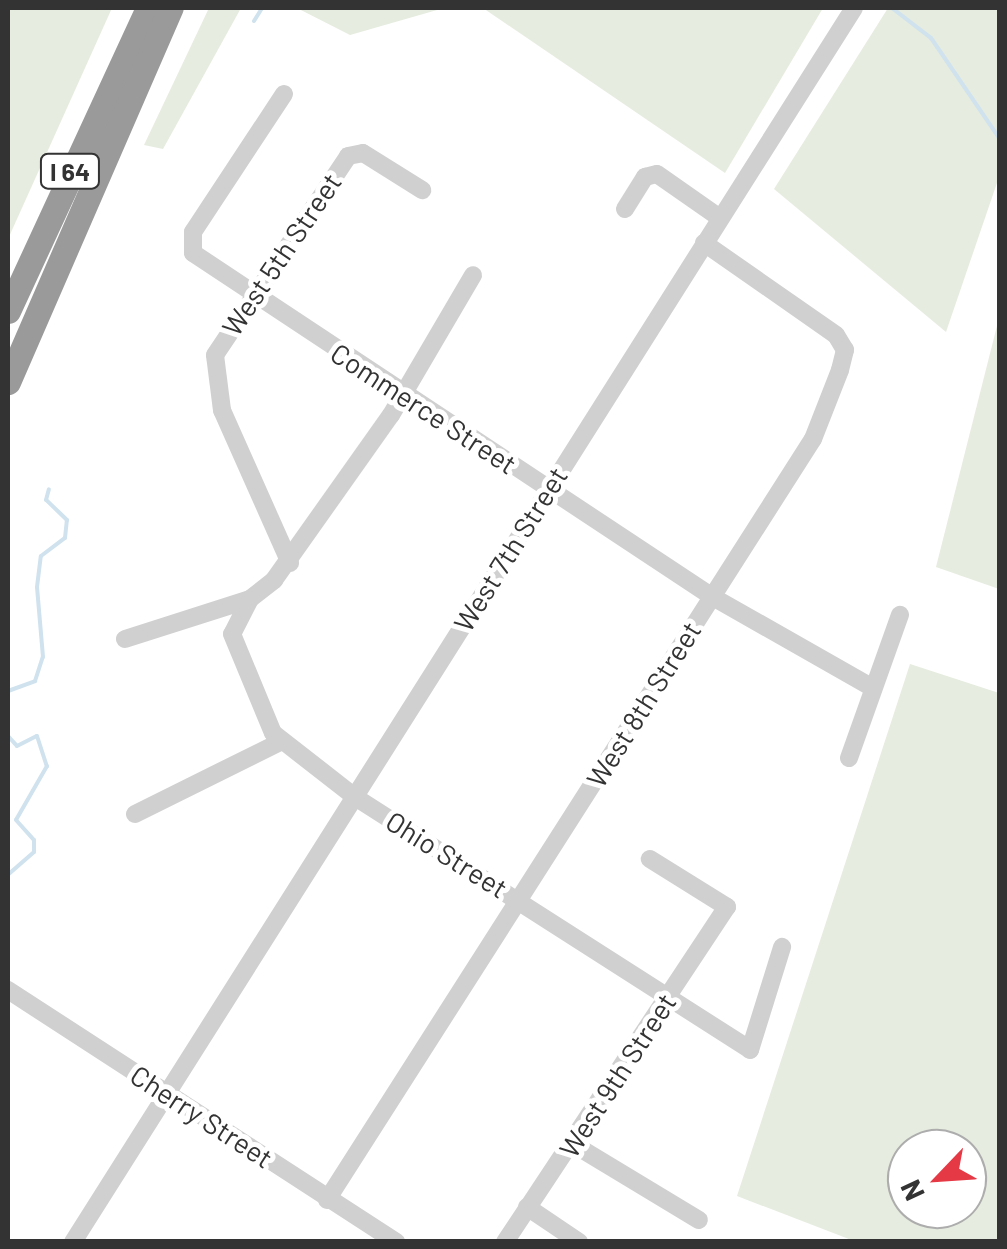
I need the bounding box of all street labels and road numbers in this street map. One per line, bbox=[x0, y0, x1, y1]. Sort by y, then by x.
road number: I 64 bbox=[38, 151, 102, 191]
street label: West 5th Street bbox=[214, 166, 348, 342]
street label: Commerce Street bbox=[325, 335, 523, 481]
street label: West 7th Street bbox=[446, 461, 574, 637]
street label: West 8th Street bbox=[579, 615, 707, 793]
street label: Ohio Street bbox=[380, 803, 514, 905]
street label: West 9th Street bbox=[551, 987, 683, 1163]
street label: Cherry Street bbox=[125, 1058, 279, 1174]

